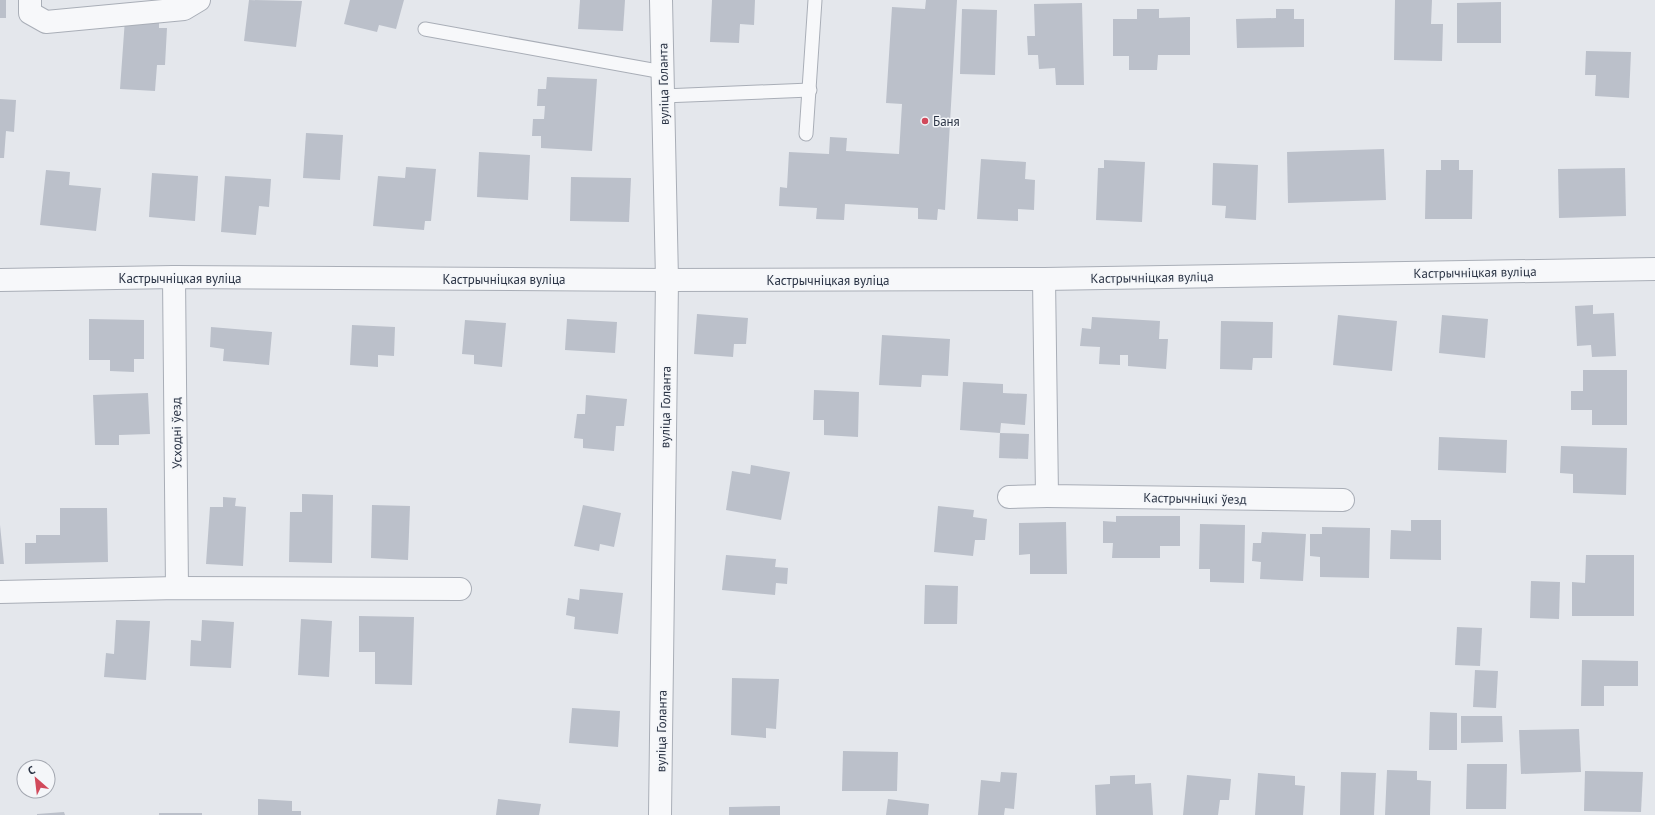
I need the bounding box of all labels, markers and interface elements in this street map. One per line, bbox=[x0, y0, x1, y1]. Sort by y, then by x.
street label: вуліца Голанта bbox=[654, 43, 673, 125]
place label: Баня bbox=[933, 113, 960, 130]
marker: Баня bbox=[920, 116, 930, 126]
street label: Кастрычніцкая вуліца bbox=[1413, 263, 1537, 282]
street label: Кастрычніцкая вуліца bbox=[1090, 268, 1214, 287]
street label: Кастрычніцкая вуліца bbox=[118, 270, 242, 287]
street label: Кастрычніцкая вуліца bbox=[442, 271, 566, 288]
street label: Кастрычніцкая вуліца bbox=[766, 272, 890, 289]
street label: вуліца Голанта bbox=[656, 366, 675, 448]
street label: Усходні ўезд bbox=[167, 397, 186, 469]
street label: Кастрычніцкі ўезд bbox=[1143, 489, 1247, 508]
street label: вуліца Голанта bbox=[652, 690, 671, 772]
north arrow bbox=[16, 759, 56, 799]
text: С bbox=[25, 763, 37, 778]

